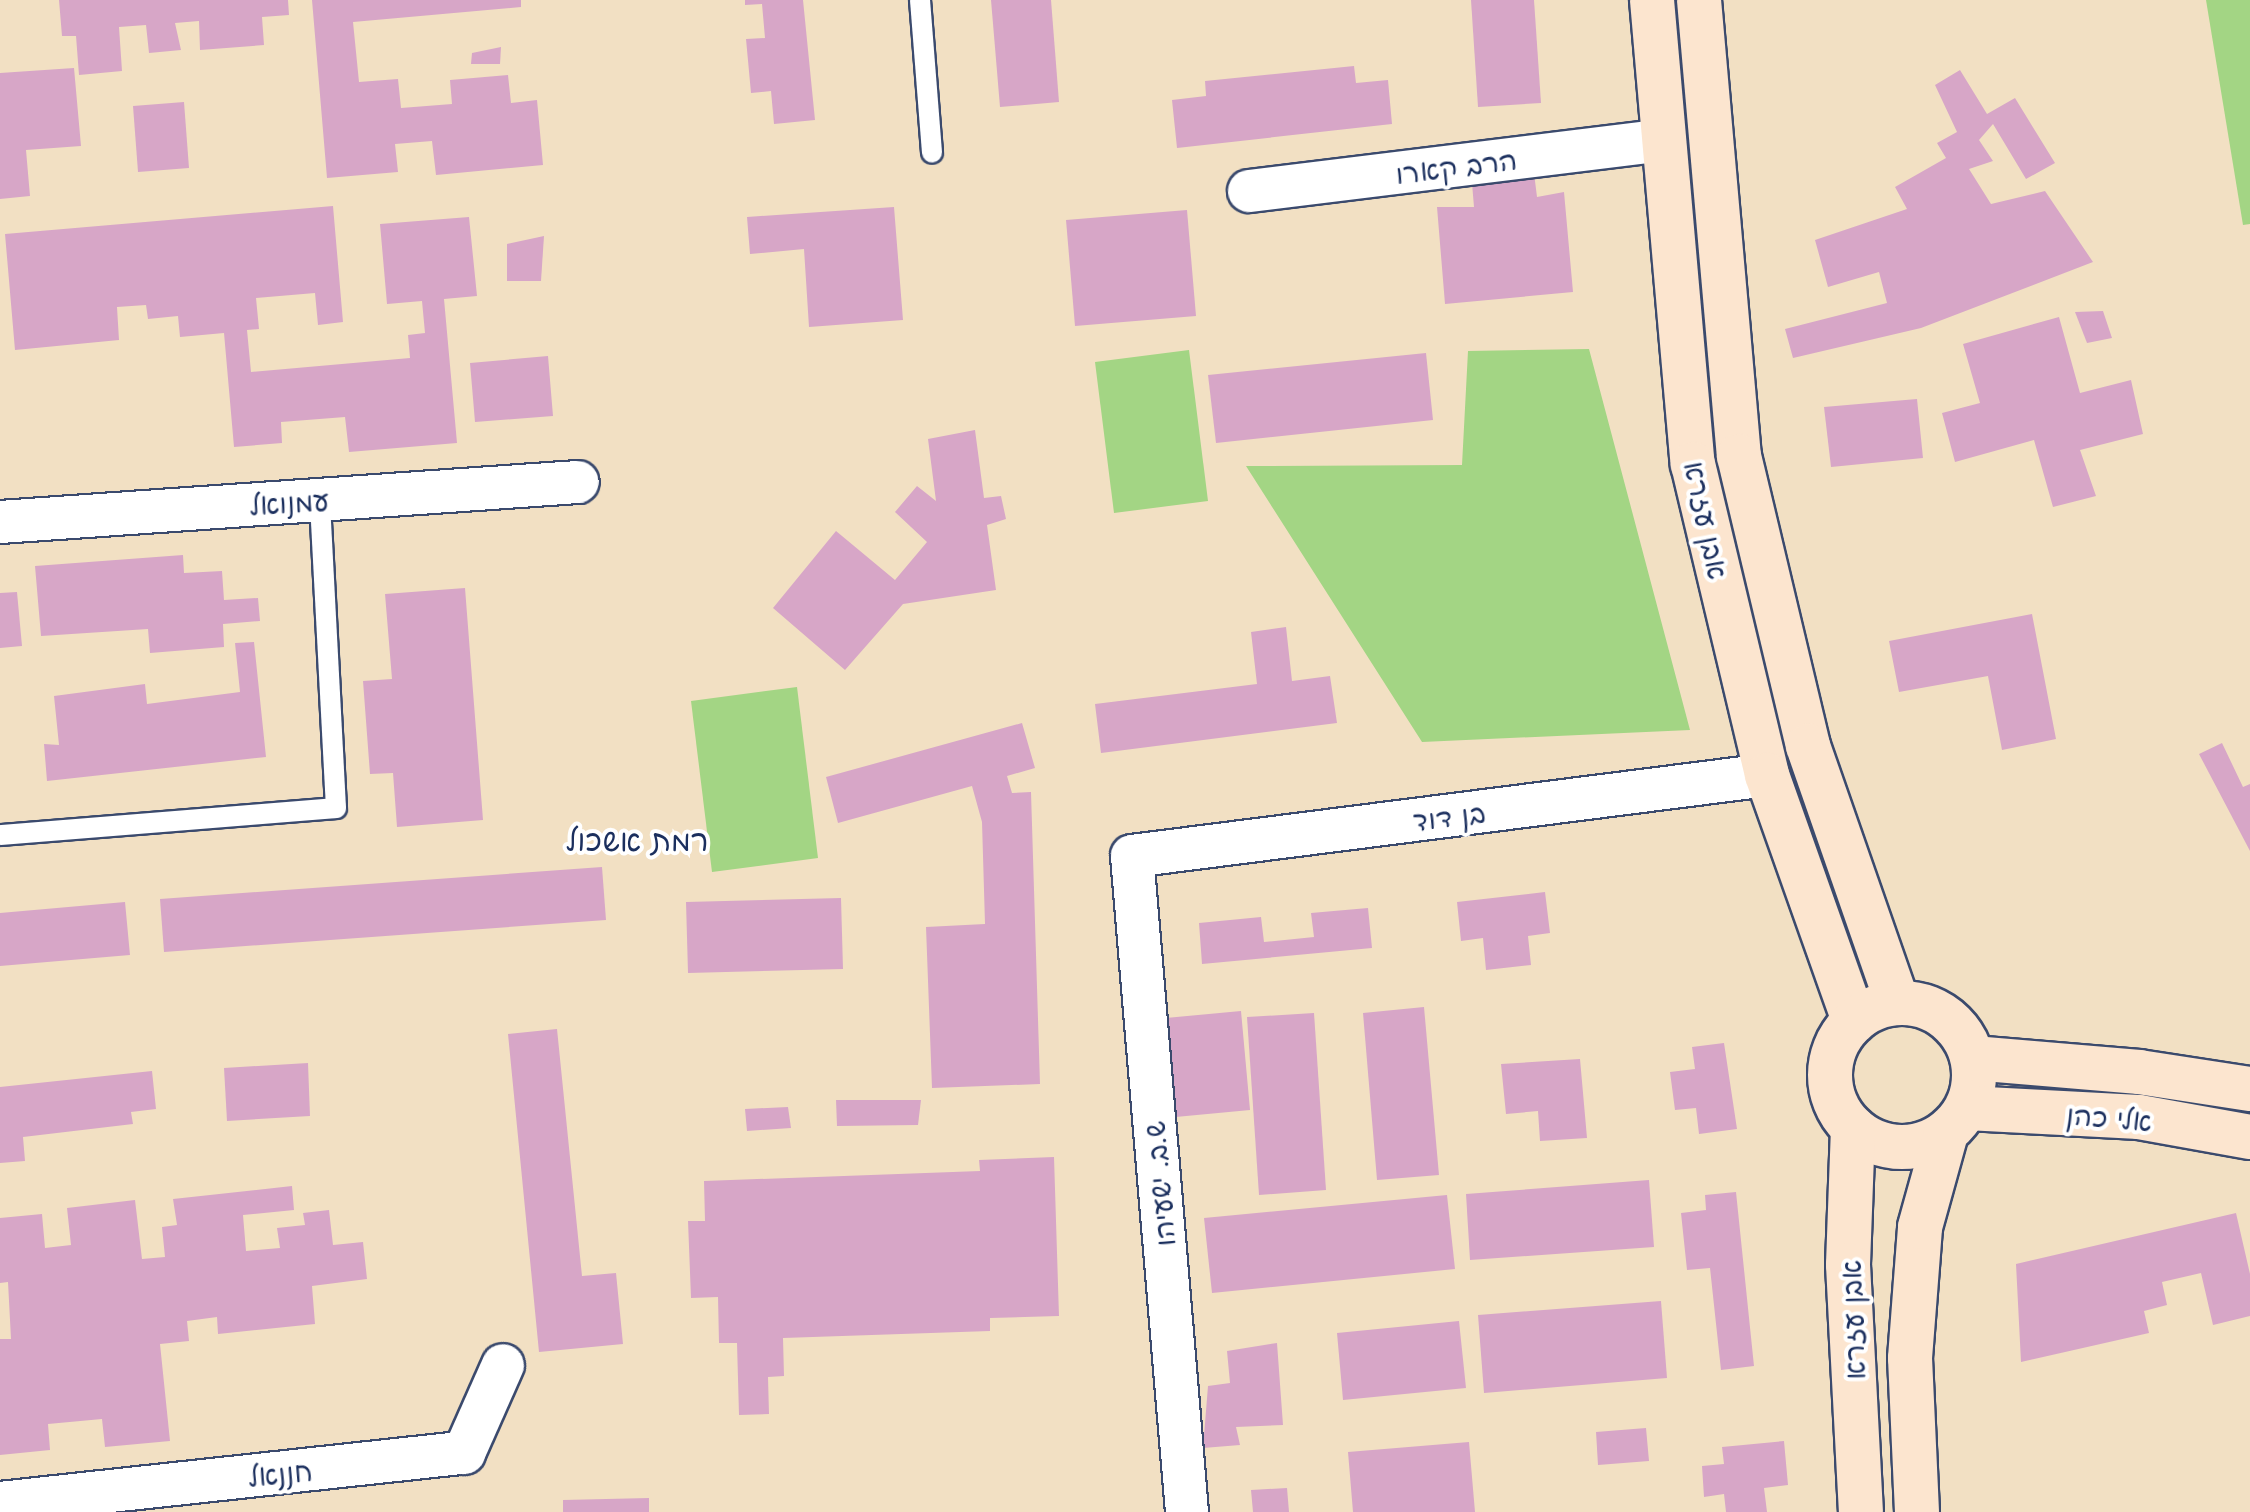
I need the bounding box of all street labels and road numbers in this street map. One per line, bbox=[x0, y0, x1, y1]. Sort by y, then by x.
street label: הרב קארו bbox=[1393, 142, 1519, 190]
street label: אבן עזרא bbox=[1678, 458, 1736, 582]
street label: עמנואל bbox=[248, 482, 330, 522]
street label: בן דוד bbox=[1411, 795, 1487, 837]
street label: אלי כהן bbox=[2065, 1097, 2153, 1137]
street label: ש.ב. ישעיהו bbox=[1137, 1120, 1181, 1248]
street label: אבן עזרא bbox=[1833, 1260, 1871, 1380]
street label: חננאל bbox=[246, 1453, 314, 1493]

